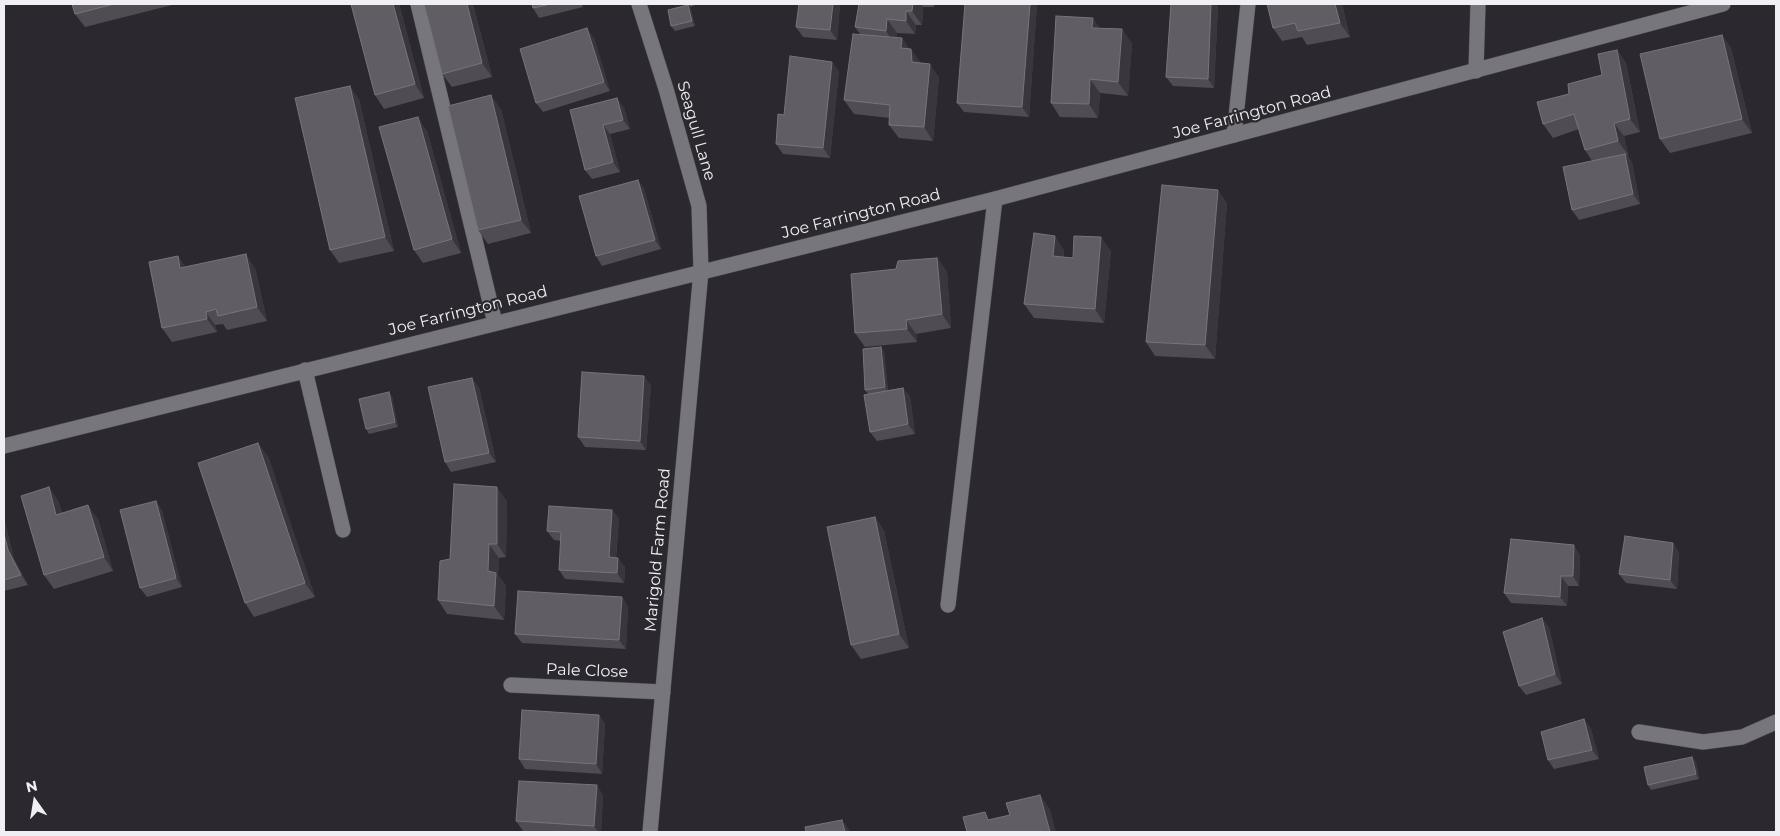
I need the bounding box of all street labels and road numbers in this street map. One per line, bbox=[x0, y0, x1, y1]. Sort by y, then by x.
street label: Seagull Lane bbox=[673, 79, 719, 183]
street label: Joe Farrington Road bbox=[1171, 83, 1333, 143]
street label: Joe Farrington Road bbox=[780, 185, 942, 243]
street label: Joe Farrington Road bbox=[387, 282, 549, 340]
street label: Marigold Farm Road bbox=[641, 467, 675, 633]
street label: Pale Close bbox=[546, 660, 628, 682]

